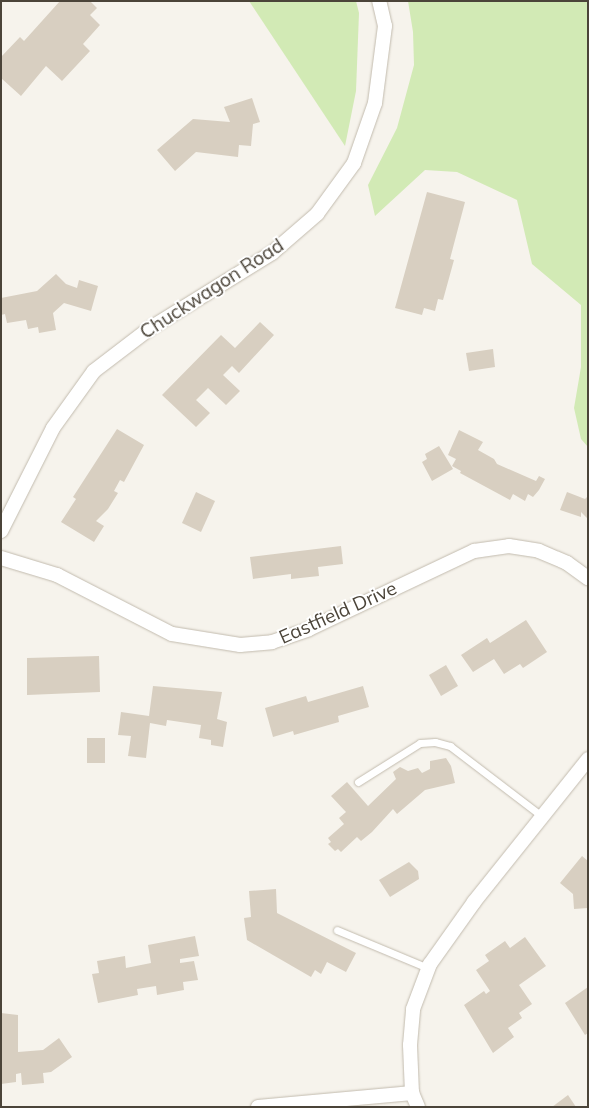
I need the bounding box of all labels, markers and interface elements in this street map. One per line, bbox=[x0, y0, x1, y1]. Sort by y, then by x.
street label: Chuckwagon Road bbox=[136, 234, 288, 344]
street label: Eastfield Drive bbox=[276, 577, 400, 649]

